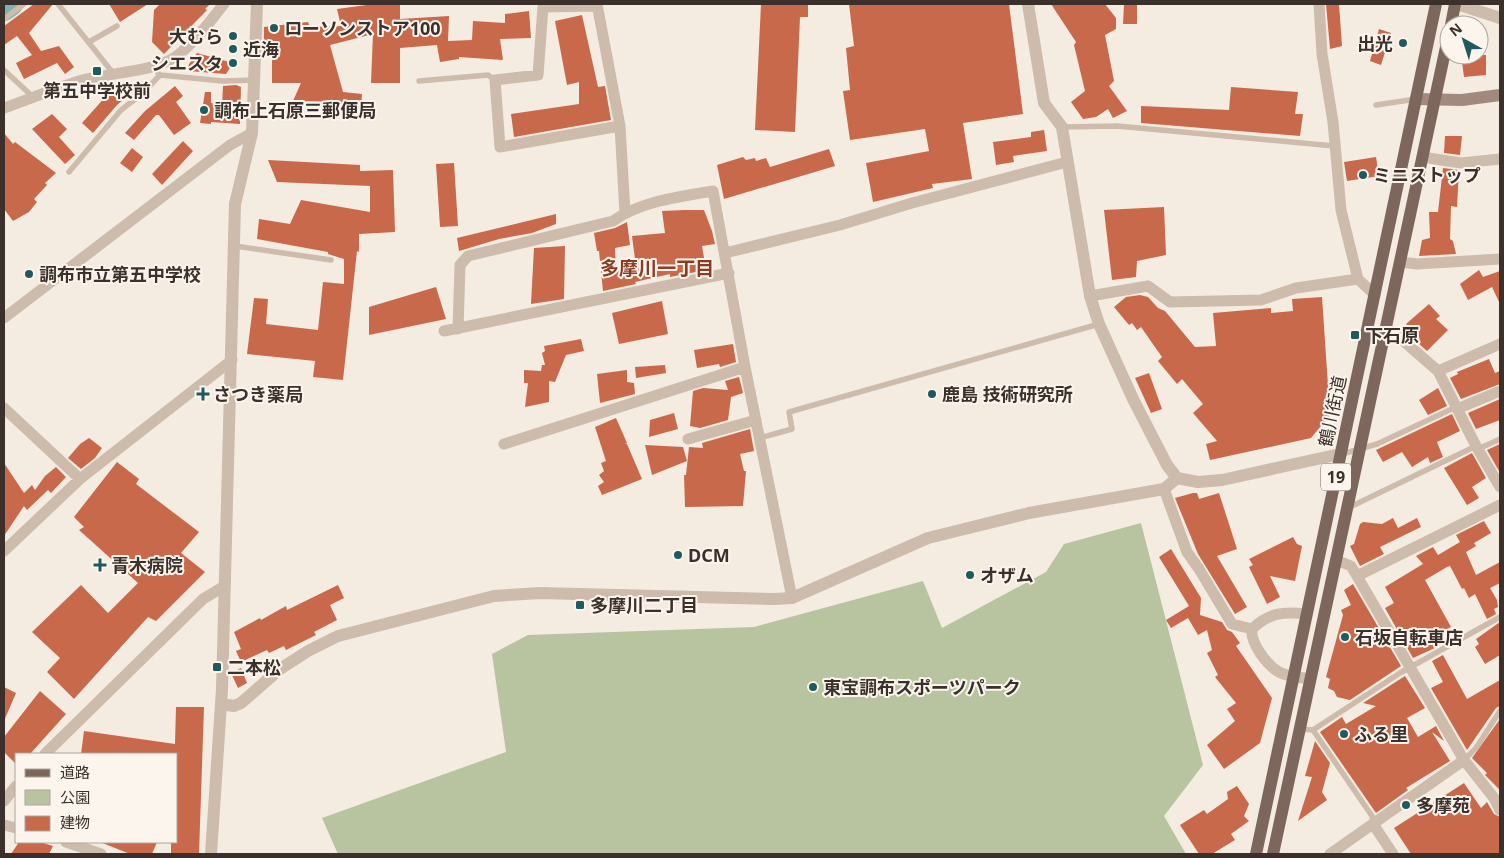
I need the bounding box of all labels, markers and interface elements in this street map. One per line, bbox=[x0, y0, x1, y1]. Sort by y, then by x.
north arrow bbox=[1439, 15, 1489, 65]
place label: ローソンストア100 bbox=[284, 16, 441, 40]
text: N bbox=[1445, 19, 1466, 40]
marker: ローソンストア100 bbox=[268, 22, 280, 34]
place label: 大むら bbox=[169, 24, 223, 48]
marker: 大むら bbox=[227, 30, 239, 42]
place label: 出光 bbox=[1357, 31, 1393, 55]
place label: 近海 bbox=[243, 37, 279, 61]
marker: 出光 bbox=[1397, 37, 1409, 49]
marker: 近海 bbox=[227, 43, 239, 55]
place label: シエスタ bbox=[151, 51, 223, 75]
marker: シエスタ bbox=[227, 57, 239, 69]
marker: 第五中学校前 bbox=[91, 65, 103, 77]
place label: 第五中学校前 bbox=[43, 78, 151, 102]
place label: 調布上石原三郵便局 bbox=[214, 98, 376, 122]
marker: 調布上石原三郵便局 bbox=[198, 104, 210, 116]
place label: ミニストップ bbox=[1373, 163, 1481, 187]
marker: ミニストップ bbox=[1357, 169, 1369, 181]
district label: 多摩川一丁目 bbox=[600, 255, 714, 281]
place label: 調布市立第五中学校 bbox=[39, 262, 201, 286]
marker: 調布市立第五中学校 bbox=[23, 268, 35, 280]
place label: 下石原 bbox=[1365, 323, 1419, 347]
marker: 下石原 bbox=[1349, 329, 1361, 341]
street label: 鶴川街道 bbox=[1313, 373, 1351, 449]
place label: さつき薬局 bbox=[213, 382, 303, 406]
place label: 鹿島 技術研究所 bbox=[942, 382, 1073, 406]
marker: さつき薬局 bbox=[197, 388, 209, 400]
marker: 鹿島 技術研究所 bbox=[926, 388, 938, 400]
road number: 19 bbox=[1321, 464, 1351, 491]
place label: DCM bbox=[688, 543, 730, 567]
marker: DCM bbox=[672, 549, 684, 561]
place label: 青木病院 bbox=[111, 553, 183, 577]
marker: 青木病院 bbox=[93, 558, 107, 572]
place label: オザム bbox=[980, 563, 1034, 587]
marker: オザム bbox=[964, 569, 976, 581]
place label: 多摩川二丁目 bbox=[590, 593, 698, 617]
marker: 多摩川二丁目 bbox=[574, 599, 586, 611]
place label: 石坂自転車店 bbox=[1355, 625, 1463, 649]
marker: 石坂自転車店 bbox=[1339, 631, 1351, 643]
place label: 二本松 bbox=[227, 655, 281, 679]
marker: 二本松 bbox=[211, 661, 223, 673]
place label: 東宝調布スポーツパーク bbox=[823, 675, 1021, 699]
marker: 東宝調布スポーツパーク bbox=[807, 681, 819, 693]
place label: ふる里 bbox=[1354, 722, 1408, 746]
marker: ふる里 bbox=[1338, 728, 1350, 740]
legend bbox=[15, 753, 178, 843]
text: 道路 bbox=[60, 762, 90, 782]
text: 公園 bbox=[60, 787, 90, 807]
place label: 多摩苑 bbox=[1416, 793, 1470, 817]
marker: 多摩苑 bbox=[1400, 799, 1412, 811]
text: 建物 bbox=[60, 812, 90, 832]

